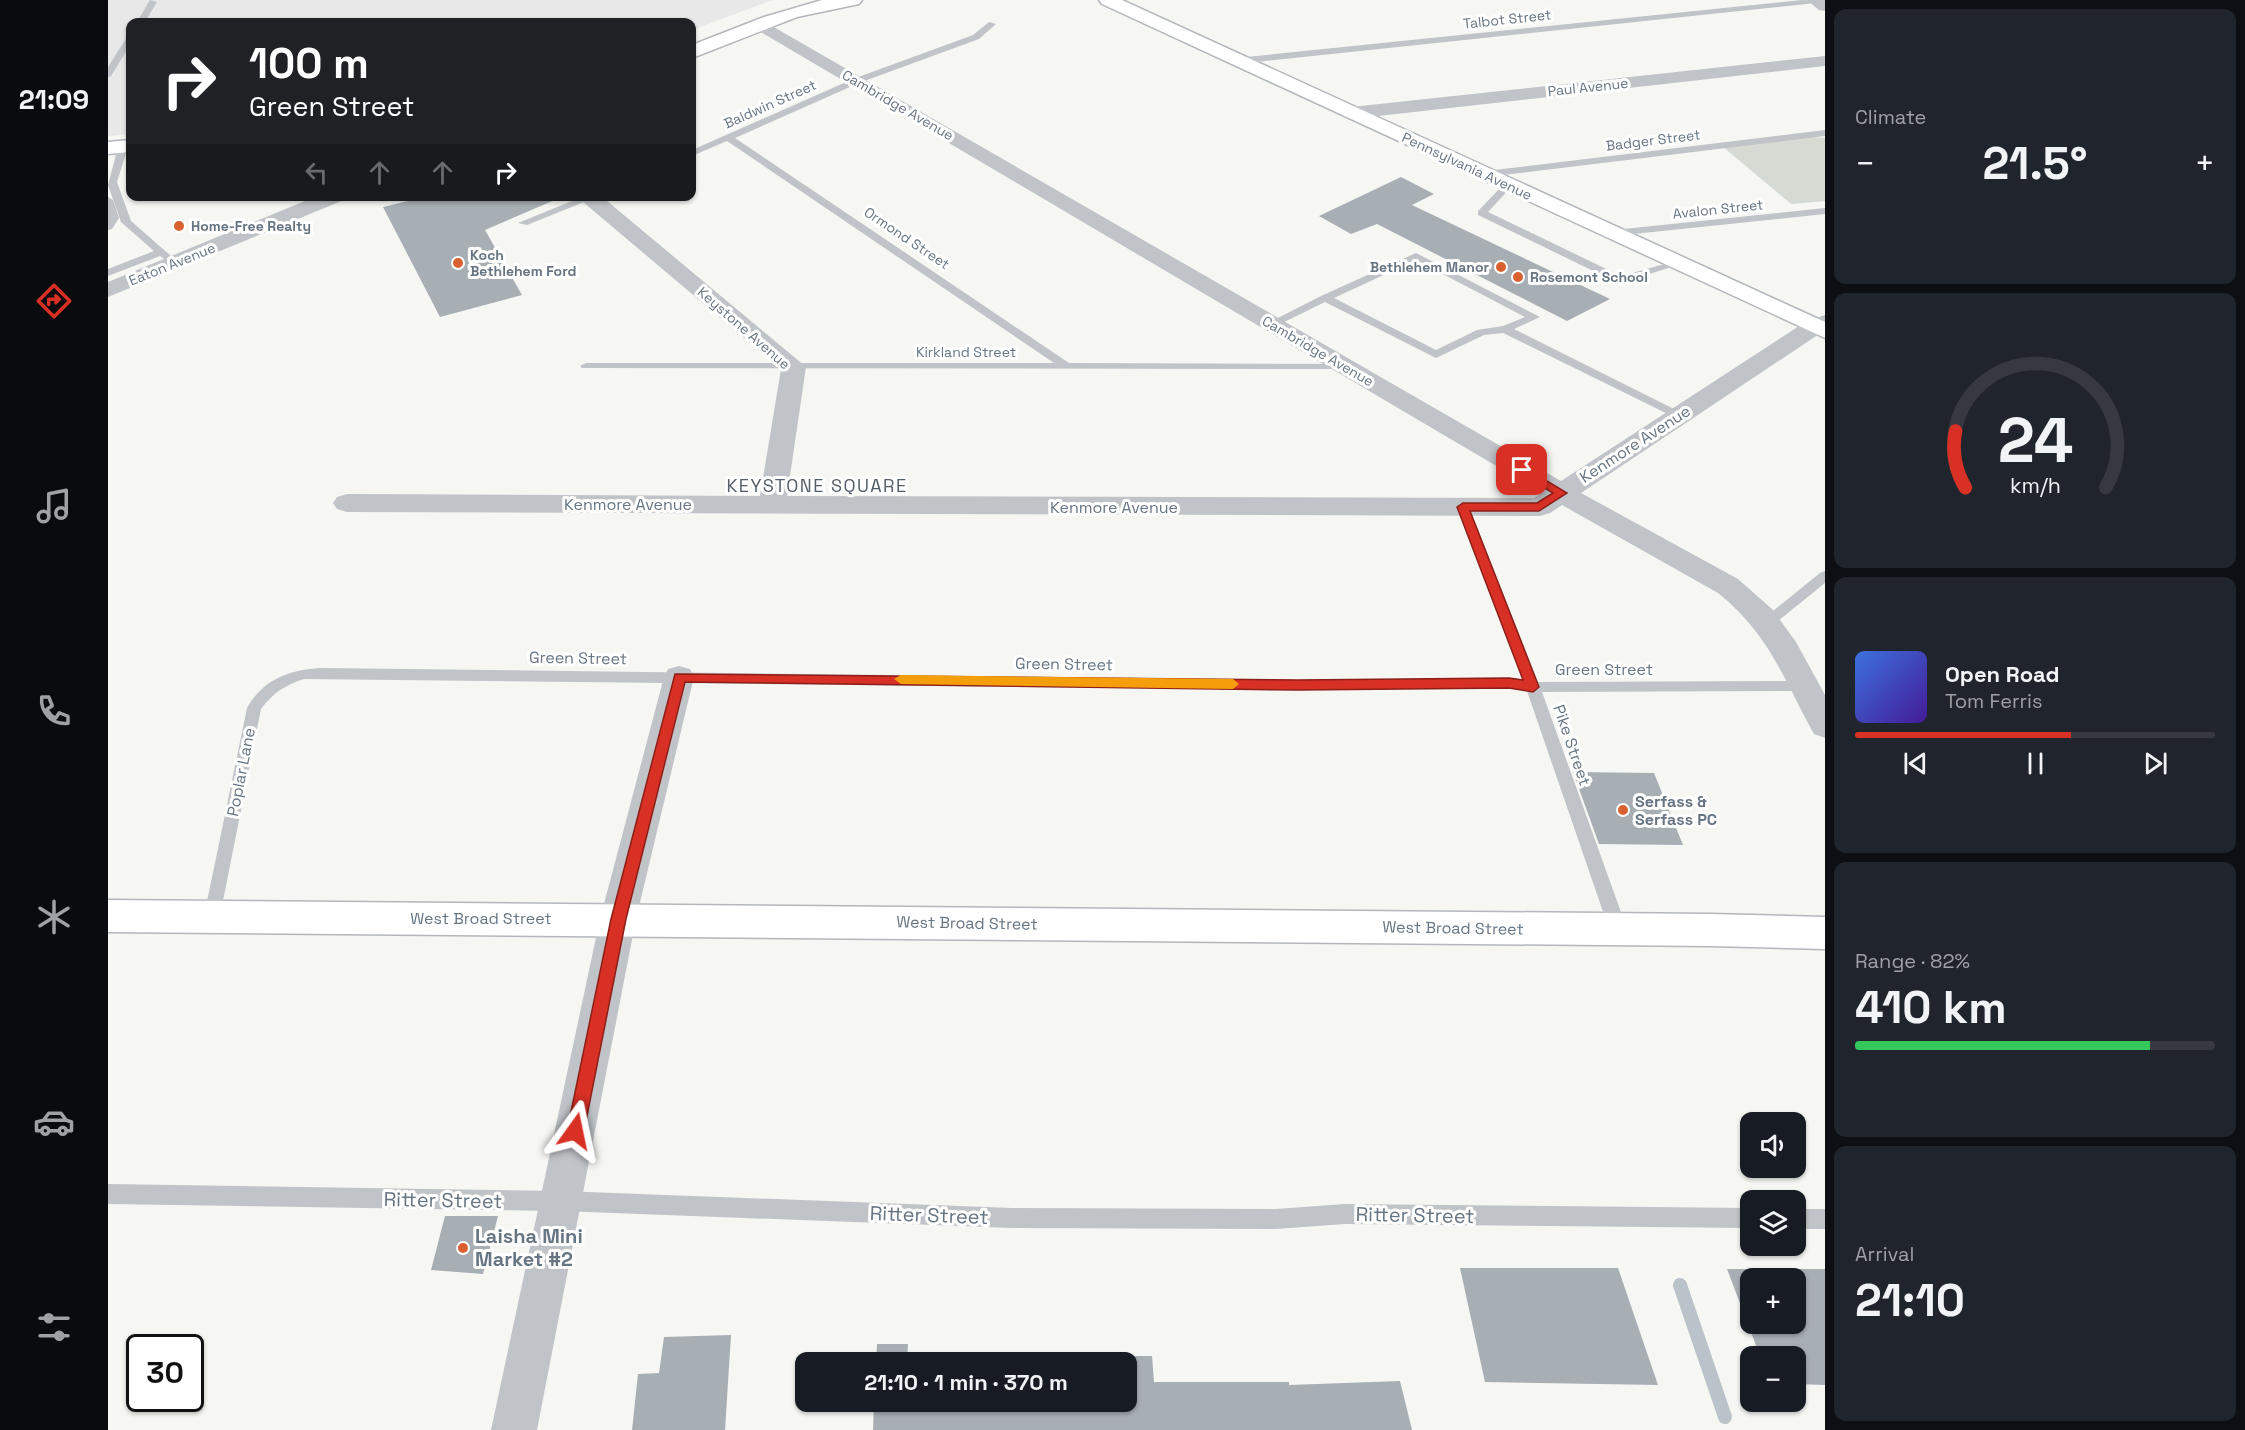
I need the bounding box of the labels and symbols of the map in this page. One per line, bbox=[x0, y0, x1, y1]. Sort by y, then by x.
street label: Talbot Street bbox=[1462, 5, 1552, 33]
street label: Cambridge Avenue bbox=[839, 66, 957, 144]
street label: Paul Avenue bbox=[1547, 74, 1629, 100]
street label: Baldwin Street bbox=[721, 76, 819, 132]
street label: Badger Street bbox=[1605, 125, 1701, 155]
street label: Pennsylvania Avenue bbox=[1399, 128, 1535, 204]
street label: Avalon Street bbox=[1672, 195, 1764, 223]
street label: Ormond Street bbox=[861, 203, 953, 273]
place label: Home-Free Realty bbox=[191, 217, 311, 235]
marker: Home-Free Realty bbox=[172, 219, 186, 233]
street label: Eaton Avenue bbox=[126, 238, 218, 290]
place label: Koch Bethlehem Ford bbox=[470, 246, 576, 280]
marker: Koch Bethlehem Ford bbox=[451, 256, 465, 270]
place label: Bethlehem Manor bbox=[1370, 258, 1489, 276]
marker: Bethlehem Manor bbox=[1494, 260, 1508, 274]
place label: Rosemont School bbox=[1530, 268, 1648, 286]
marker: Rosemont School bbox=[1511, 270, 1525, 284]
street label: Keystone Avenue bbox=[694, 283, 794, 373]
street label: Cambridge Avenue bbox=[1259, 312, 1377, 390]
street label: Kirkland Street bbox=[916, 343, 1016, 361]
street label: Kenmore Avenue bbox=[1576, 400, 1694, 488]
pin bbox=[1496, 444, 1547, 495]
district label: KEYSTONE SQUARE bbox=[726, 474, 908, 497]
street label: Kenmore Avenue bbox=[564, 494, 692, 515]
street label: Kenmore Avenue bbox=[1050, 497, 1178, 518]
street label: Green Street bbox=[529, 647, 627, 669]
street label: Green Street bbox=[1015, 653, 1113, 675]
street label: Green Street bbox=[1555, 659, 1653, 680]
street label: Pike Street bbox=[1548, 702, 1596, 788]
street label: Poplar Lane bbox=[222, 726, 260, 818]
place label: Serfass & Serfass PC bbox=[1635, 791, 1717, 830]
marker: Serfass & Serfass PC bbox=[1616, 803, 1630, 817]
street label: West Broad Street bbox=[410, 908, 552, 929]
street label: West Broad Street bbox=[896, 911, 1038, 935]
street label: West Broad Street bbox=[1382, 916, 1524, 940]
position arrow bbox=[543, 1099, 607, 1163]
street label: Ritter Street bbox=[383, 1186, 503, 1214]
street label: Ritter Street bbox=[869, 1200, 989, 1230]
street label: Ritter Street bbox=[1355, 1201, 1475, 1229]
place label: Laisha Mini Market #2 bbox=[475, 1223, 583, 1272]
marker: Laisha Mini Market #2 bbox=[456, 1241, 470, 1255]
speed limit sign: 30 bbox=[126, 1334, 204, 1412]

